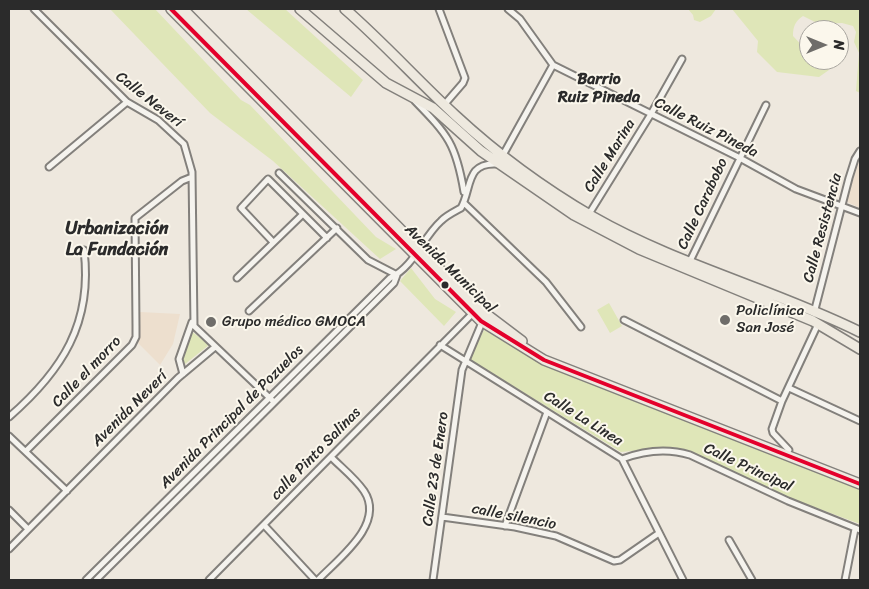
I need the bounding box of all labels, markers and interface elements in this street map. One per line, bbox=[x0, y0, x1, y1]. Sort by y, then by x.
north arrow bbox=[799, 20, 849, 70]
text: N bbox=[826, 40, 851, 50]
street label: Calle Neverí bbox=[112, 68, 186, 132]
district label: Barrio Ruiz Pineda bbox=[558, 70, 640, 108]
street label: Calle Ruiz Pineda bbox=[651, 94, 761, 162]
street label: Calle Marina bbox=[580, 116, 640, 196]
street label: Calle Carabobo bbox=[674, 155, 732, 253]
street label: Calle Resistencia bbox=[800, 171, 846, 285]
district label: Urbanización La Fundación bbox=[65, 218, 169, 260]
street label: Avenida Municipal bbox=[401, 221, 499, 317]
unlabelled marker bbox=[440, 280, 450, 290]
place label: Policlínica San José bbox=[736, 302, 804, 337]
place label: Grupo médico GMOCA bbox=[222, 313, 366, 331]
marker: Policlínica San José bbox=[718, 313, 732, 327]
marker: Grupo médico GMOCA bbox=[204, 315, 218, 329]
street label: Calle el morro bbox=[49, 333, 125, 411]
street label: Avenida Principal de Pozuelos bbox=[157, 342, 307, 492]
street label: Avenida Neverí bbox=[89, 368, 171, 450]
street label: Calle La Línea bbox=[540, 388, 626, 450]
street label: calle Pinto Salinas bbox=[267, 404, 365, 504]
street label: Calle 23 de Enero bbox=[419, 411, 453, 527]
street label: Calle Principal bbox=[701, 440, 795, 496]
street label: calle silencio bbox=[470, 500, 558, 534]

